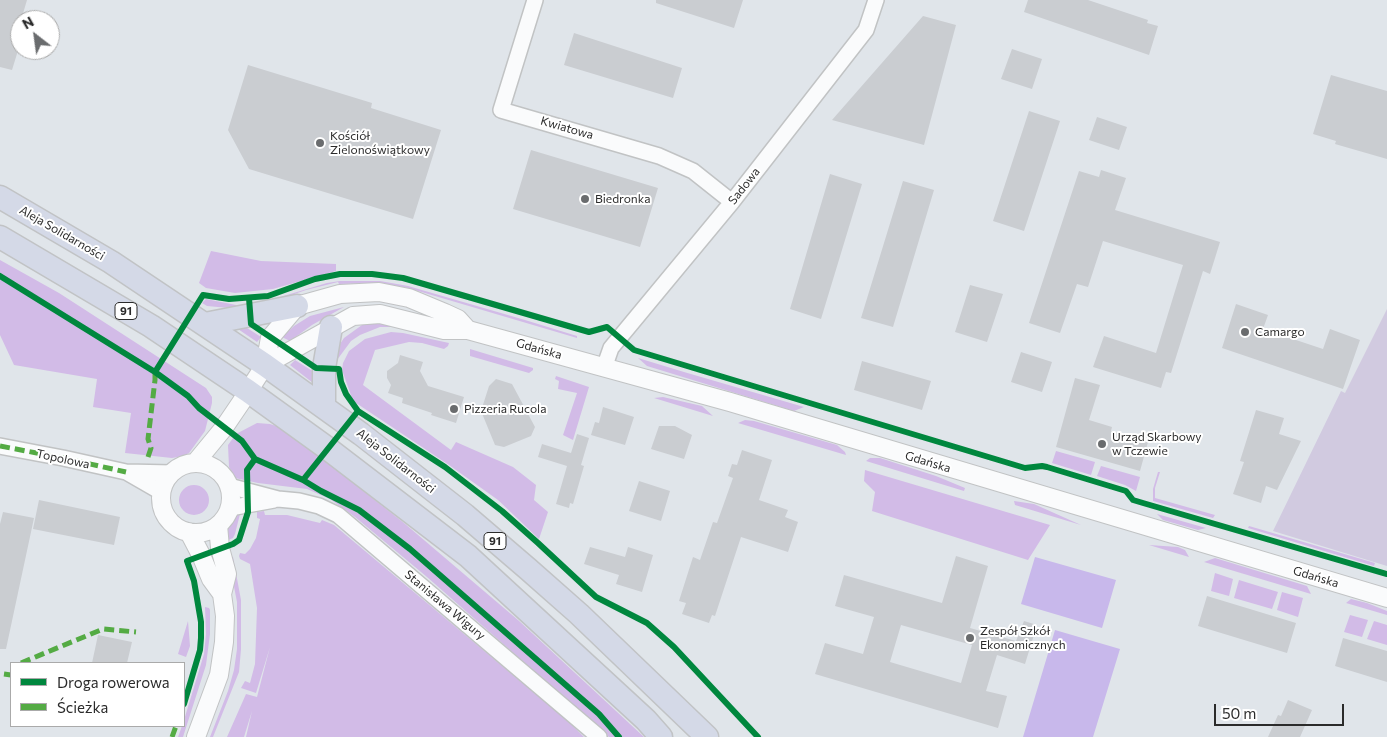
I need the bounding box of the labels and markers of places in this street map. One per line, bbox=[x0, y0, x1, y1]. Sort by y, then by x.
place label: Kościół Zielonoświątkowy bbox=[330, 129, 430, 157]
marker: Kościół Zielonoświątkowy bbox=[314, 137, 326, 149]
place label: Biedronka bbox=[595, 192, 651, 206]
marker: Biedronka bbox=[579, 193, 591, 205]
place label: Camargo bbox=[1255, 325, 1305, 339]
marker: Camargo bbox=[1239, 326, 1251, 338]
place label: Pizzeria Rucola bbox=[464, 402, 546, 416]
marker: Pizzeria Rucola bbox=[448, 403, 460, 415]
place label: Urząd Skarbowy w Tczewie bbox=[1112, 430, 1202, 458]
marker: Urząd Skarbowy w Tczewie bbox=[1096, 438, 1108, 450]
place label: Zespół Szkół Ekonomicznych bbox=[980, 624, 1066, 652]
marker: Zespół Szkół Ekonomicznych bbox=[964, 632, 976, 644]

